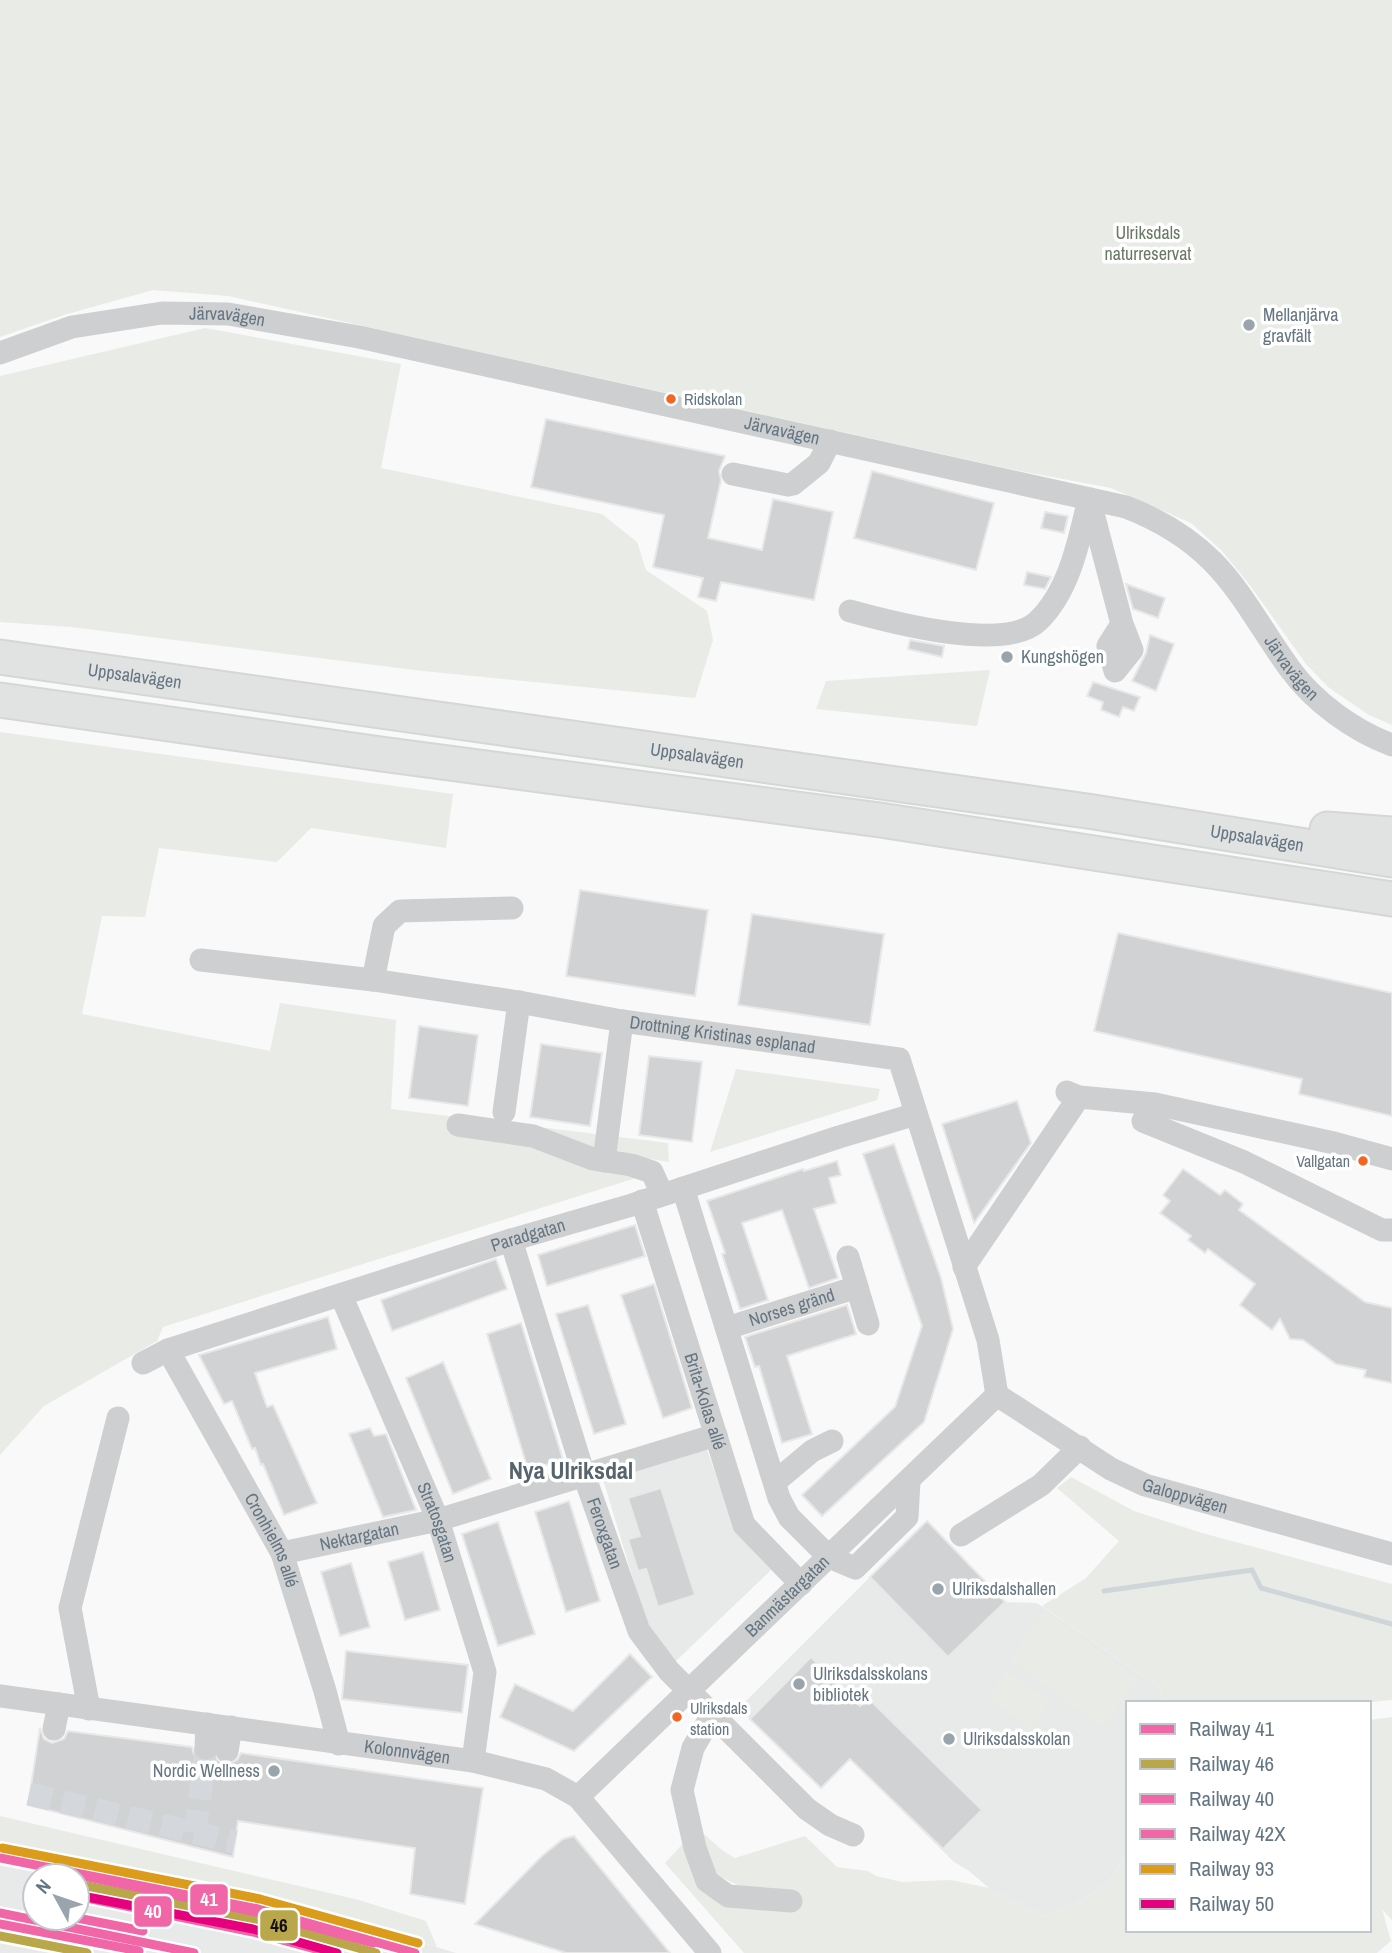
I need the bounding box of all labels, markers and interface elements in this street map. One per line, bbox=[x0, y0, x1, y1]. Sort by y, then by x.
park label: Ulriksdals naturreservat bbox=[1105, 220, 1191, 266]
street label: Järvavägen bbox=[189, 300, 267, 332]
place label: Mellanjärva gravfält bbox=[1263, 302, 1338, 348]
marker: Mellanjärva gravfält bbox=[1241, 317, 1257, 333]
place label: Ridskolan bbox=[684, 388, 742, 410]
marker: Ridskolan bbox=[664, 392, 678, 406]
street label: Järvavägen bbox=[742, 410, 822, 451]
street label: Järvavägen bbox=[1258, 630, 1325, 706]
place label: Kungshögen bbox=[1021, 644, 1104, 669]
marker: Kungshögen bbox=[999, 649, 1015, 665]
street label: Uppsalavägen bbox=[86, 657, 183, 695]
street label: Uppsalavägen bbox=[649, 736, 746, 774]
street label: Uppsalavägen bbox=[1208, 818, 1306, 858]
street label: Drottning Kristinas esplanad bbox=[628, 1009, 817, 1059]
place label: Vallgatan bbox=[1296, 1150, 1350, 1172]
marker: Vallgatan bbox=[1356, 1154, 1370, 1168]
street label: Paradgatan bbox=[487, 1212, 568, 1258]
street label: Norses gränd bbox=[746, 1282, 838, 1332]
street label: Brita-Kolas allé bbox=[679, 1350, 733, 1453]
district label: Nya Ulriksdal bbox=[509, 1454, 633, 1486]
street label: Galoppvägen bbox=[1139, 1472, 1231, 1520]
street label: Stratosgatan bbox=[411, 1478, 463, 1565]
street label: Cronhielms allé bbox=[239, 1488, 305, 1590]
street label: Feroxgatan bbox=[581, 1494, 629, 1572]
street label: Nektargatan bbox=[317, 1516, 401, 1557]
street label: Banmästargatan bbox=[739, 1549, 835, 1642]
place label: Ulriksdalshallen bbox=[952, 1576, 1056, 1601]
marker: Ulriksdalshallen bbox=[930, 1581, 946, 1597]
place label: Ulriksdalsskolans bibliotek bbox=[813, 1661, 928, 1707]
marker: Ulriksdalsskolans bibliotek bbox=[791, 1676, 807, 1692]
place label: Ulriksdals station bbox=[690, 1697, 748, 1740]
legend bbox=[1126, 1701, 1371, 1932]
marker: Ulriksdals station bbox=[670, 1710, 684, 1724]
text: Railway 41 bbox=[1189, 1714, 1275, 1743]
place label: Ulriksdalsskolan bbox=[963, 1726, 1070, 1751]
marker: Ulriksdalsskolan bbox=[941, 1731, 957, 1747]
street label: Kolonnvägen bbox=[363, 1733, 452, 1770]
text: Railway 46 bbox=[1189, 1749, 1274, 1778]
place label: Nordic Wellness bbox=[153, 1758, 260, 1783]
marker: Nordic Wellness bbox=[266, 1763, 282, 1779]
text: Railway 40 bbox=[1189, 1784, 1274, 1813]
text: Railway 42X bbox=[1189, 1819, 1286, 1848]
text: Railway 93 bbox=[1189, 1854, 1274, 1883]
north arrow bbox=[21, 1862, 91, 1932]
text: N bbox=[29, 1873, 57, 1899]
line badge: 41 bbox=[189, 1883, 229, 1916]
text: 41 bbox=[200, 1886, 218, 1912]
text: Railway 50 bbox=[1189, 1889, 1274, 1918]
line badge: 40 bbox=[133, 1895, 173, 1928]
text: 40 bbox=[144, 1898, 162, 1924]
line badge: 46 bbox=[259, 1909, 299, 1942]
text: 46 bbox=[270, 1912, 288, 1938]

